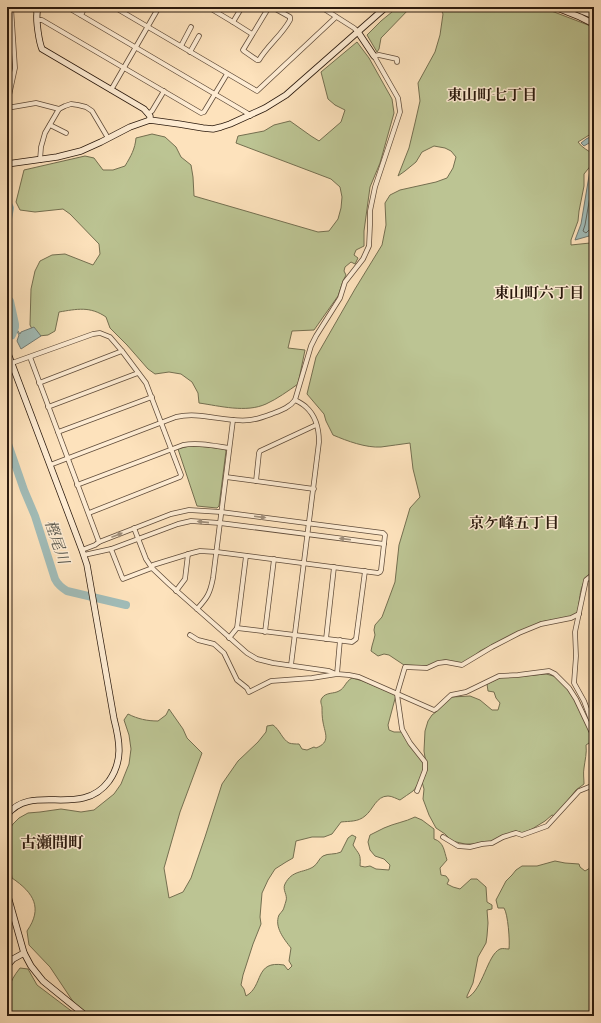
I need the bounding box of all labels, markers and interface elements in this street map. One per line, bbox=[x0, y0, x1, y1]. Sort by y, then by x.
district label: 東山町七丁目 bbox=[447, 86, 537, 105]
district label: 東山町六丁目 bbox=[494, 284, 584, 303]
one-way arrow bbox=[254, 514, 266, 520]
district label: 京ケ峰五丁目 bbox=[469, 514, 559, 533]
water label: 樫尾川 bbox=[40, 518, 73, 568]
one-way arrow bbox=[197, 518, 209, 525]
one-way arrow bbox=[111, 531, 123, 537]
one-way arrow bbox=[339, 536, 352, 543]
district label: 古瀬間町 bbox=[20, 833, 84, 853]

